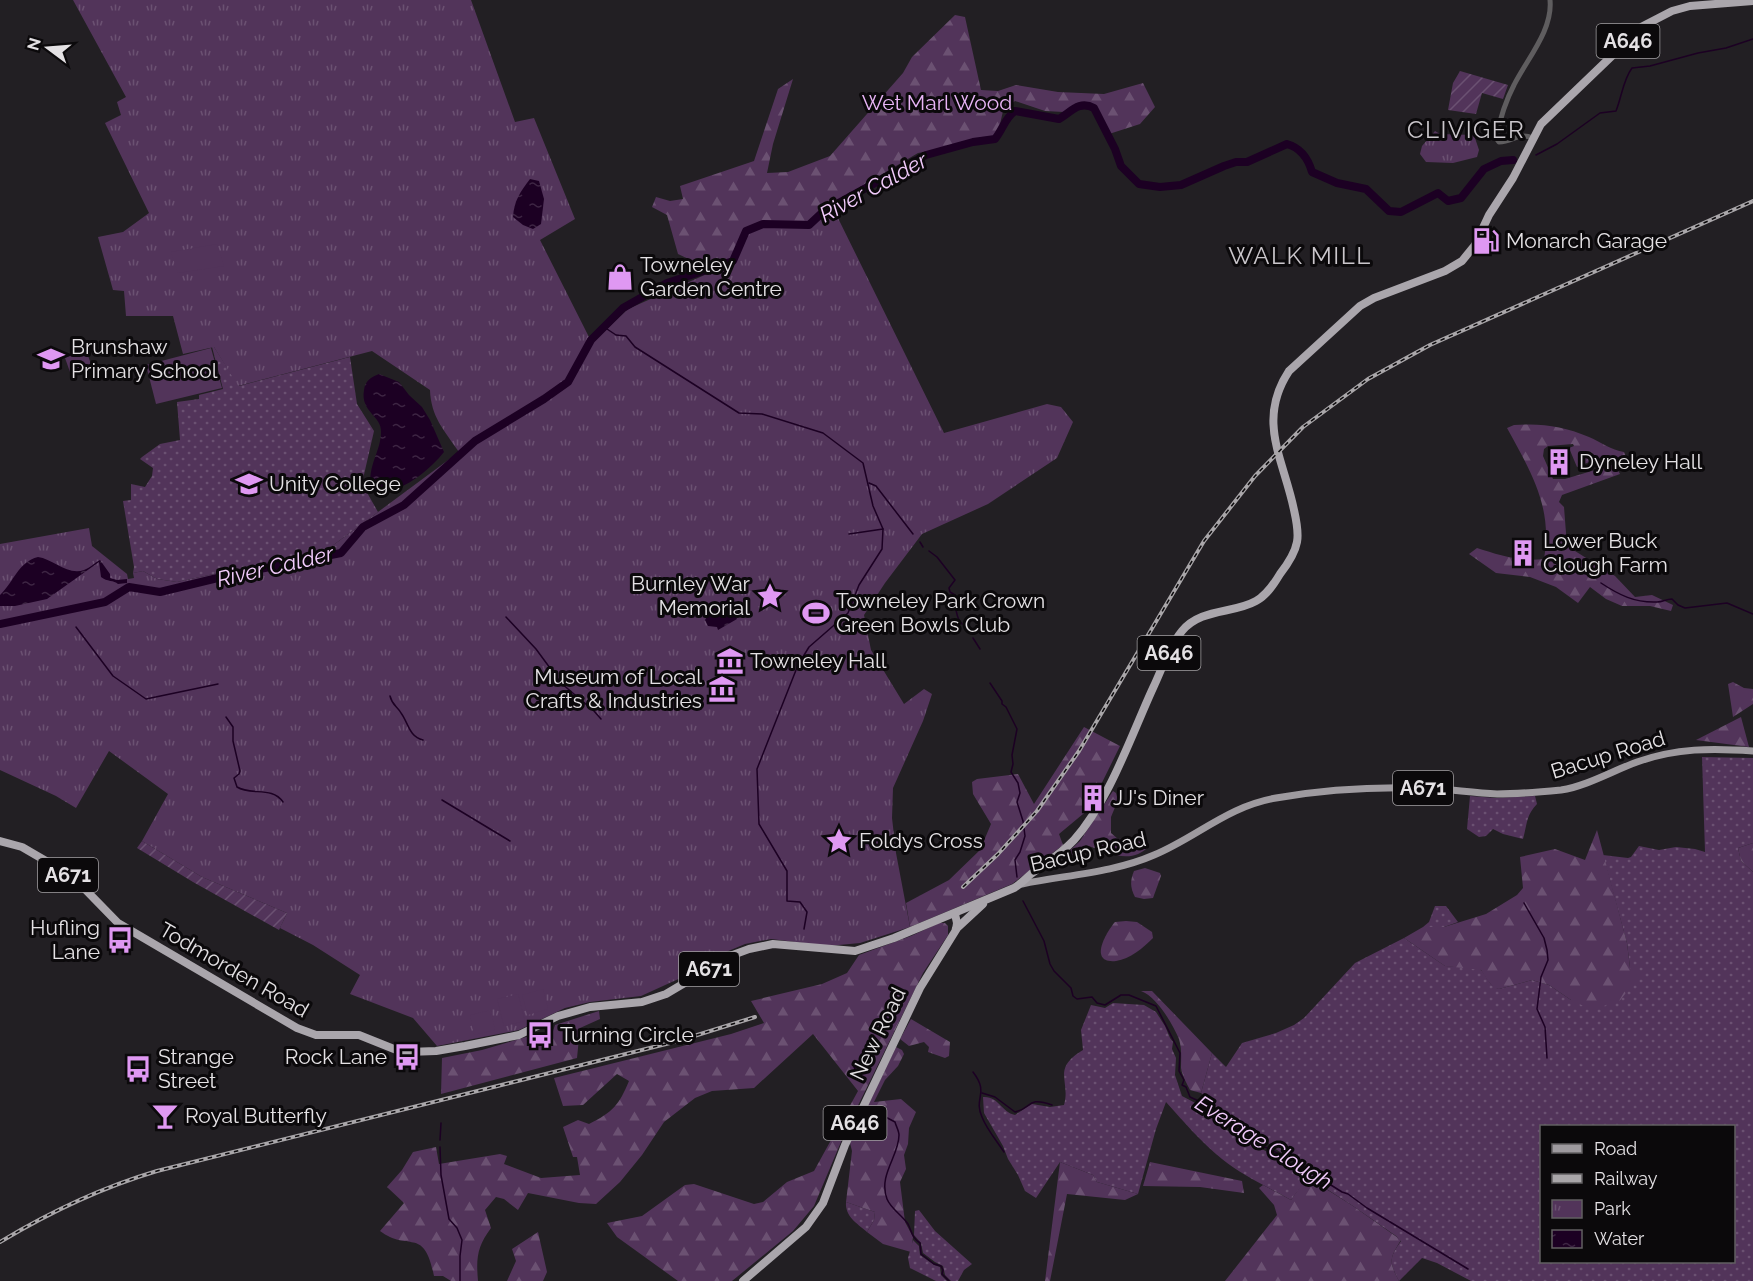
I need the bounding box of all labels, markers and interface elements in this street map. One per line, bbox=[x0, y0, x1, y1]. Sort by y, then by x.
north arrow bbox=[18, 18, 78, 78]
road number: A646 bbox=[1596, 24, 1660, 58]
text: N bbox=[23, 36, 45, 52]
park label: Wet Marl Wood bbox=[862, 90, 1012, 115]
district label: CLIVIGER bbox=[1407, 115, 1525, 144]
water label: River Calder bbox=[815, 146, 933, 227]
fuel station icon: Monarch Garage bbox=[1471, 226, 1501, 256]
place label: Monarch Garage bbox=[1506, 228, 1667, 253]
district label: WALK MILL bbox=[1228, 241, 1372, 270]
place label: Towneley Garden Centre bbox=[640, 252, 782, 301]
shop icon: Towneley Garden Centre bbox=[605, 262, 635, 292]
place label: Brunshaw Primary School bbox=[71, 334, 218, 383]
school or university icon: Brunshaw Primary School bbox=[36, 344, 66, 374]
building icon: Dyneley Hall bbox=[1544, 447, 1574, 477]
place label: Dyneley Hall bbox=[1579, 449, 1702, 474]
school or university icon: Unity College bbox=[234, 469, 264, 499]
place label: Unity College bbox=[269, 471, 401, 496]
place label: Lower Buck Clough Farm bbox=[1543, 528, 1668, 577]
building icon: Lower Buck Clough Farm bbox=[1508, 538, 1538, 568]
water label: River Calder bbox=[214, 540, 337, 592]
place label: Burnley War Memorial bbox=[631, 571, 751, 620]
place icon: Burnley War Memorial bbox=[755, 581, 785, 611]
place label: Towneley Park Crown Green Bowls Club bbox=[836, 588, 1045, 637]
sports icon: Towneley Park Crown Green Bowls Club bbox=[801, 598, 831, 628]
road number: A646 bbox=[1138, 636, 1200, 670]
museum icon: Towneley Hall bbox=[715, 646, 745, 676]
place label: Towneley Hall bbox=[750, 648, 887, 673]
place label: Museum of Local Crafts & Industries bbox=[525, 664, 702, 713]
museum icon: Museum of Local Crafts & Industries bbox=[707, 674, 737, 704]
street label: Bacup Road bbox=[1548, 725, 1668, 784]
road number: A671 bbox=[1393, 771, 1453, 805]
building icon: JJ's Diner bbox=[1078, 783, 1108, 813]
place label: JJ's Diner bbox=[1113, 785, 1205, 810]
place icon: Foldys Cross bbox=[824, 826, 854, 856]
street label: Bacup Road bbox=[1028, 826, 1148, 877]
place label: Foldys Cross bbox=[859, 828, 983, 853]
road number: A671 bbox=[38, 858, 98, 892]
place label: Hufling Lane bbox=[30, 915, 100, 964]
street label: Todmorden Road bbox=[155, 917, 313, 1022]
bus stop icon: Hufling Lane bbox=[105, 925, 135, 955]
road number: A671 bbox=[679, 952, 739, 986]
street label: New Road bbox=[844, 983, 911, 1084]
bus stop icon: Turning Circle bbox=[525, 1020, 555, 1050]
place label: Turning Circle bbox=[560, 1022, 694, 1047]
bus stop icon: Rock Lane bbox=[392, 1042, 422, 1072]
place label: Strange Street bbox=[158, 1044, 234, 1093]
place label: Rock Lane bbox=[285, 1044, 387, 1069]
bus stop icon: Strange Street bbox=[123, 1054, 153, 1084]
water label: Everage Clough bbox=[1191, 1090, 1337, 1194]
bar icon: Royal Butterfly bbox=[150, 1101, 180, 1131]
place label: Royal Butterfly bbox=[185, 1103, 327, 1128]
road number: A646 bbox=[824, 1106, 886, 1140]
legend bbox=[1540, 1125, 1735, 1263]
text: Road bbox=[1594, 1138, 1637, 1159]
text: Railway bbox=[1594, 1168, 1658, 1189]
text: Park bbox=[1594, 1198, 1631, 1219]
text: Water bbox=[1594, 1228, 1645, 1249]

